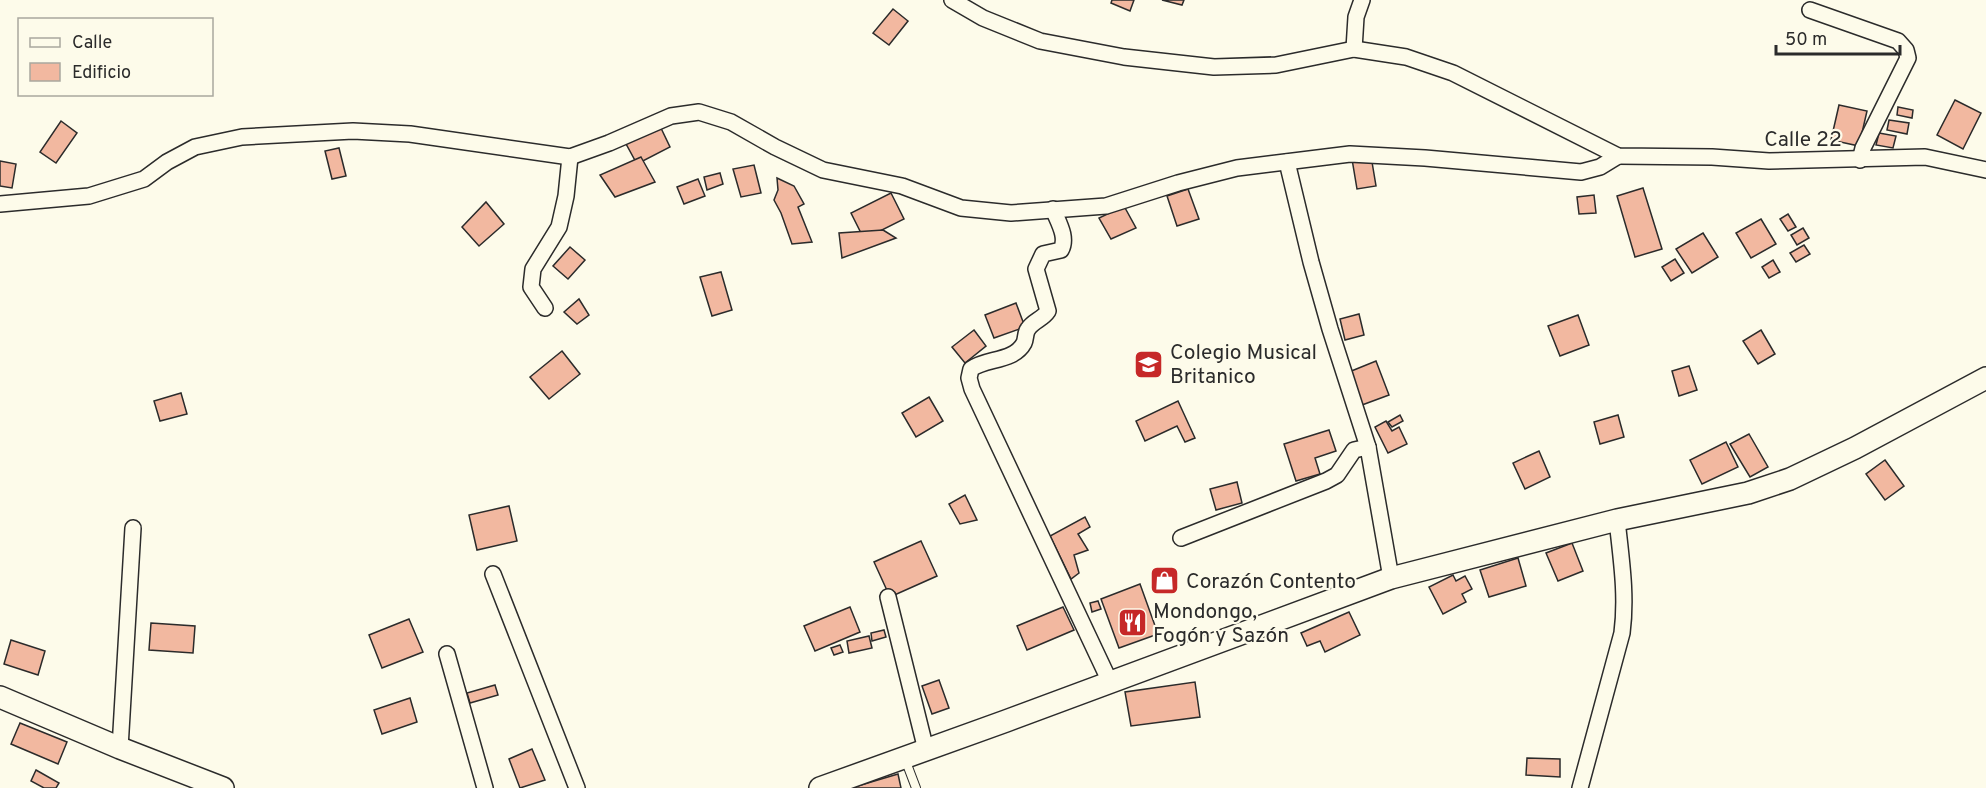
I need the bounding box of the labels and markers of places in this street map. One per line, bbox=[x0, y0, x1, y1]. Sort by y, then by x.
place label: Colegio Musical Britanico bbox=[1170, 340, 1317, 391]
school or university icon: Colegio Musical Britanico bbox=[1133, 348, 1165, 380]
shop icon: Corazón Contento bbox=[1149, 565, 1181, 597]
place label: Corazón Contento bbox=[1186, 569, 1356, 596]
place label: Mondongo, Fogón y Sazón bbox=[1153, 599, 1289, 650]
restaurant icon: Mondongo, Fogón y Sazón bbox=[1116, 607, 1148, 639]

